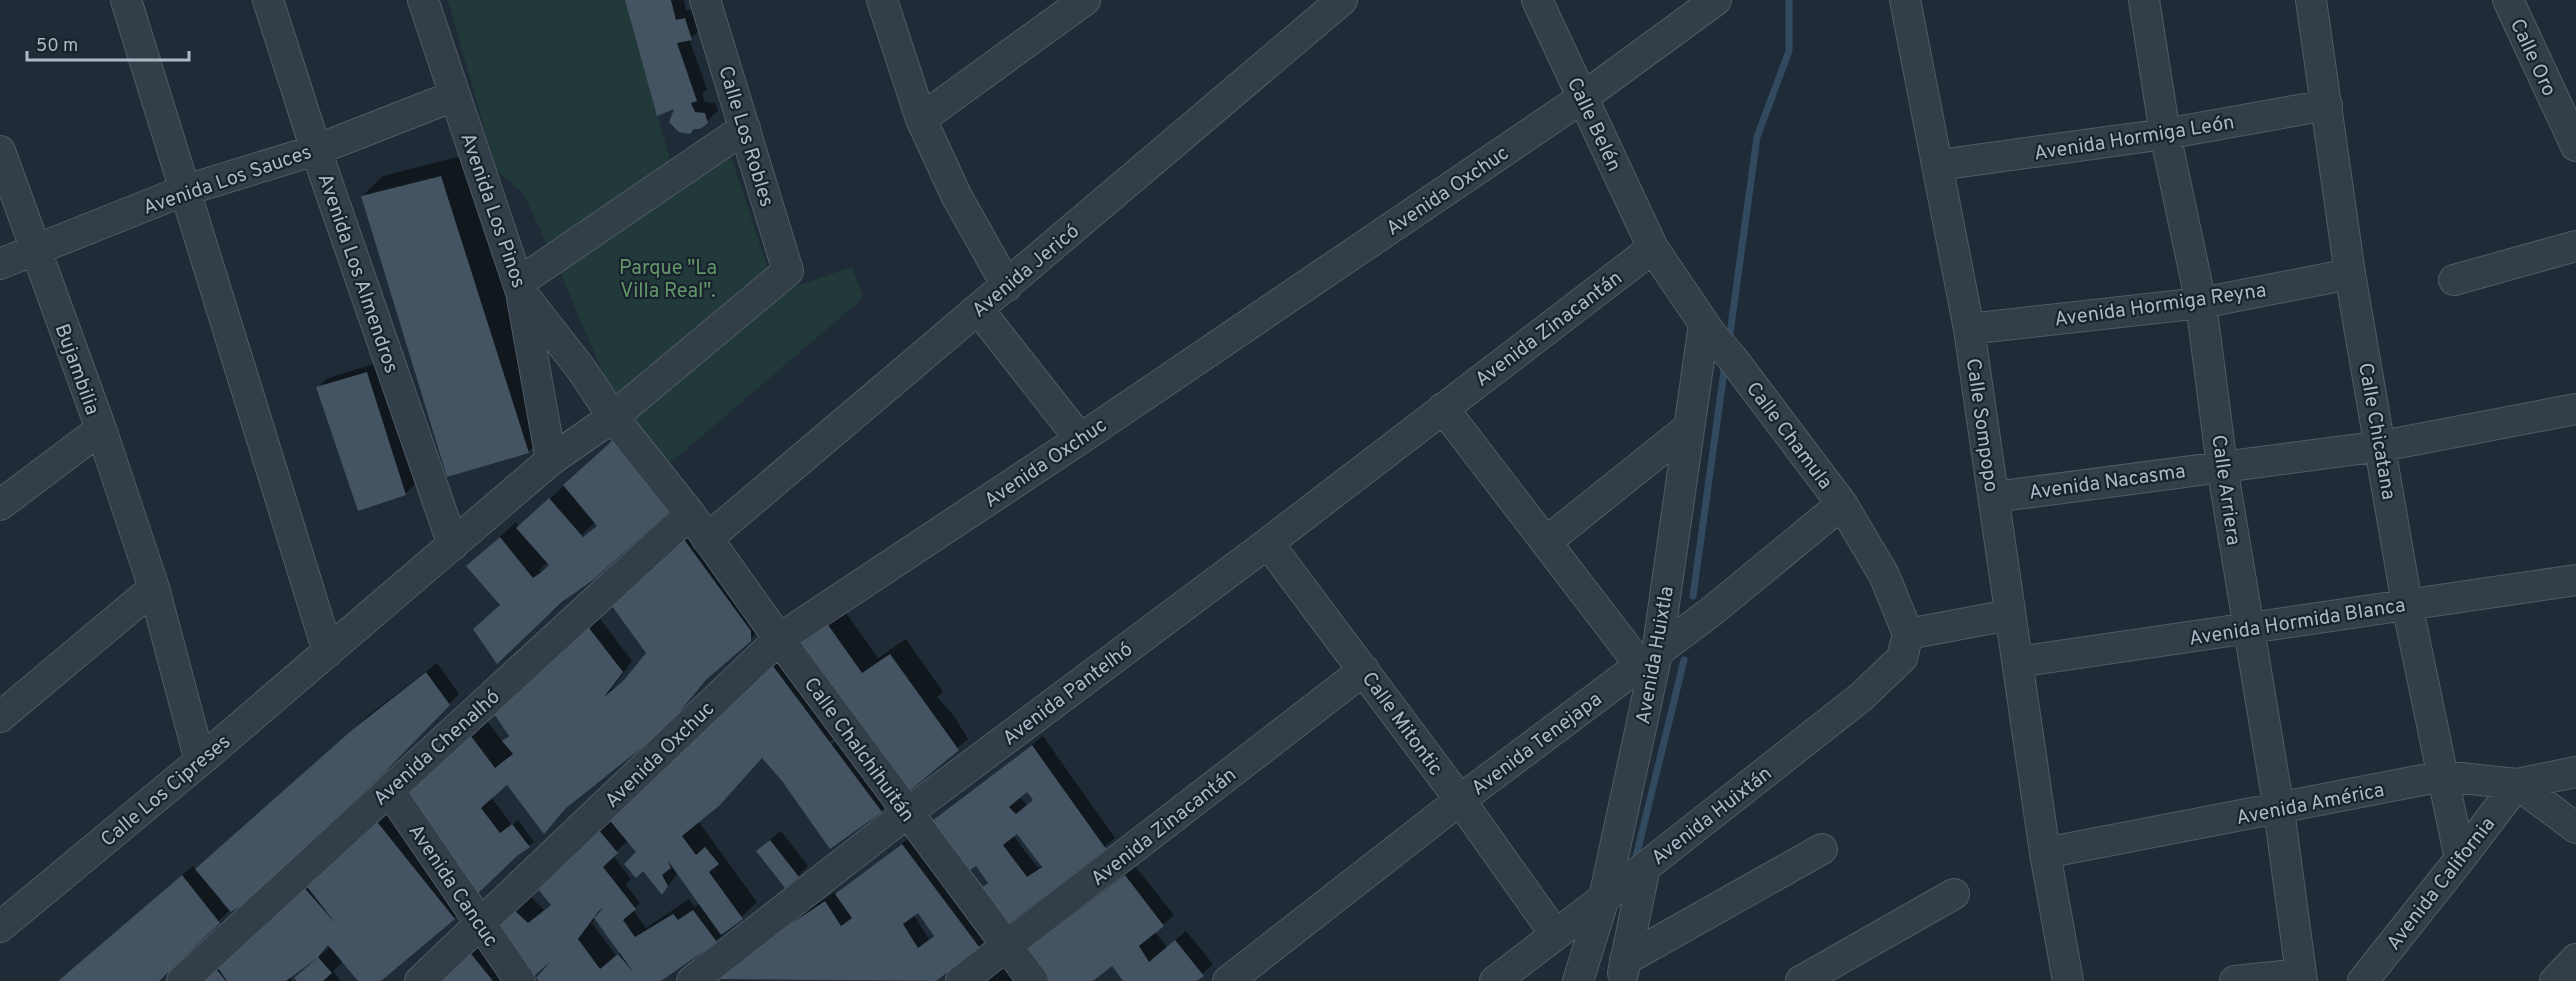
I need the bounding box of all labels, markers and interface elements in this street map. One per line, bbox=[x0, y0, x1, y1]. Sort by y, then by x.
street label: Calle Oro bbox=[2503, 15, 2561, 101]
scale bar bbox=[27, 24, 189, 62]
text: 50 m bbox=[36, 35, 78, 58]
street label: Calle Los Robles bbox=[711, 63, 779, 210]
street label: Calle Belén bbox=[1560, 74, 1626, 176]
street label: Avenida Hormiga León bbox=[2032, 110, 2236, 168]
street label: Avenida Los Pinos bbox=[453, 130, 531, 292]
street label: Avenida Los Sauces bbox=[140, 140, 315, 222]
street label: Avenida Oxchuc bbox=[1382, 141, 1515, 242]
street label: Avenida Los Almendros bbox=[311, 170, 403, 377]
street label: Avenida Jericó bbox=[967, 219, 1085, 324]
park label: Parque "La Villa Real". bbox=[619, 256, 717, 305]
street label: Avenida Zinacantán bbox=[1470, 266, 1628, 393]
street label: Avenida Hormiga Reyna bbox=[2053, 278, 2268, 334]
street label: Bujambilia bbox=[48, 321, 105, 419]
street label: Calle Sompopo bbox=[1959, 357, 2003, 494]
street label: Calle Chicatana bbox=[2351, 361, 2401, 502]
street label: Calle Chamula bbox=[1739, 377, 1837, 495]
street label: Avenida Oxchuc bbox=[980, 413, 1113, 514]
street label: Calle Arriera bbox=[2204, 433, 2246, 547]
street label: Avenida Nacasma bbox=[2027, 459, 2187, 507]
street label: Avenida Huixtla bbox=[1631, 584, 1681, 726]
street label: Avenida Hormida Blanca bbox=[2187, 593, 2407, 653]
street label: Avenida Pantelhó bbox=[998, 637, 1139, 752]
street label: Calle Mitontic bbox=[1355, 667, 1448, 781]
street label: Calle Chalchihuitán bbox=[797, 673, 920, 828]
street label: Avenida Chenalhó bbox=[369, 685, 506, 812]
street label: Avenida Tenejapa bbox=[1467, 687, 1608, 802]
street label: Avenida Oxchuc bbox=[600, 697, 721, 814]
street label: Calle Los Cipreses bbox=[96, 730, 237, 853]
street label: Avenida Huixtán bbox=[1647, 761, 1778, 872]
street label: Avenida Zinacantán bbox=[1086, 763, 1242, 892]
street label: Avenida América bbox=[2234, 778, 2387, 832]
street label: Avenida California bbox=[2381, 812, 2502, 956]
street label: Avenida Cancuc bbox=[402, 820, 503, 953]

